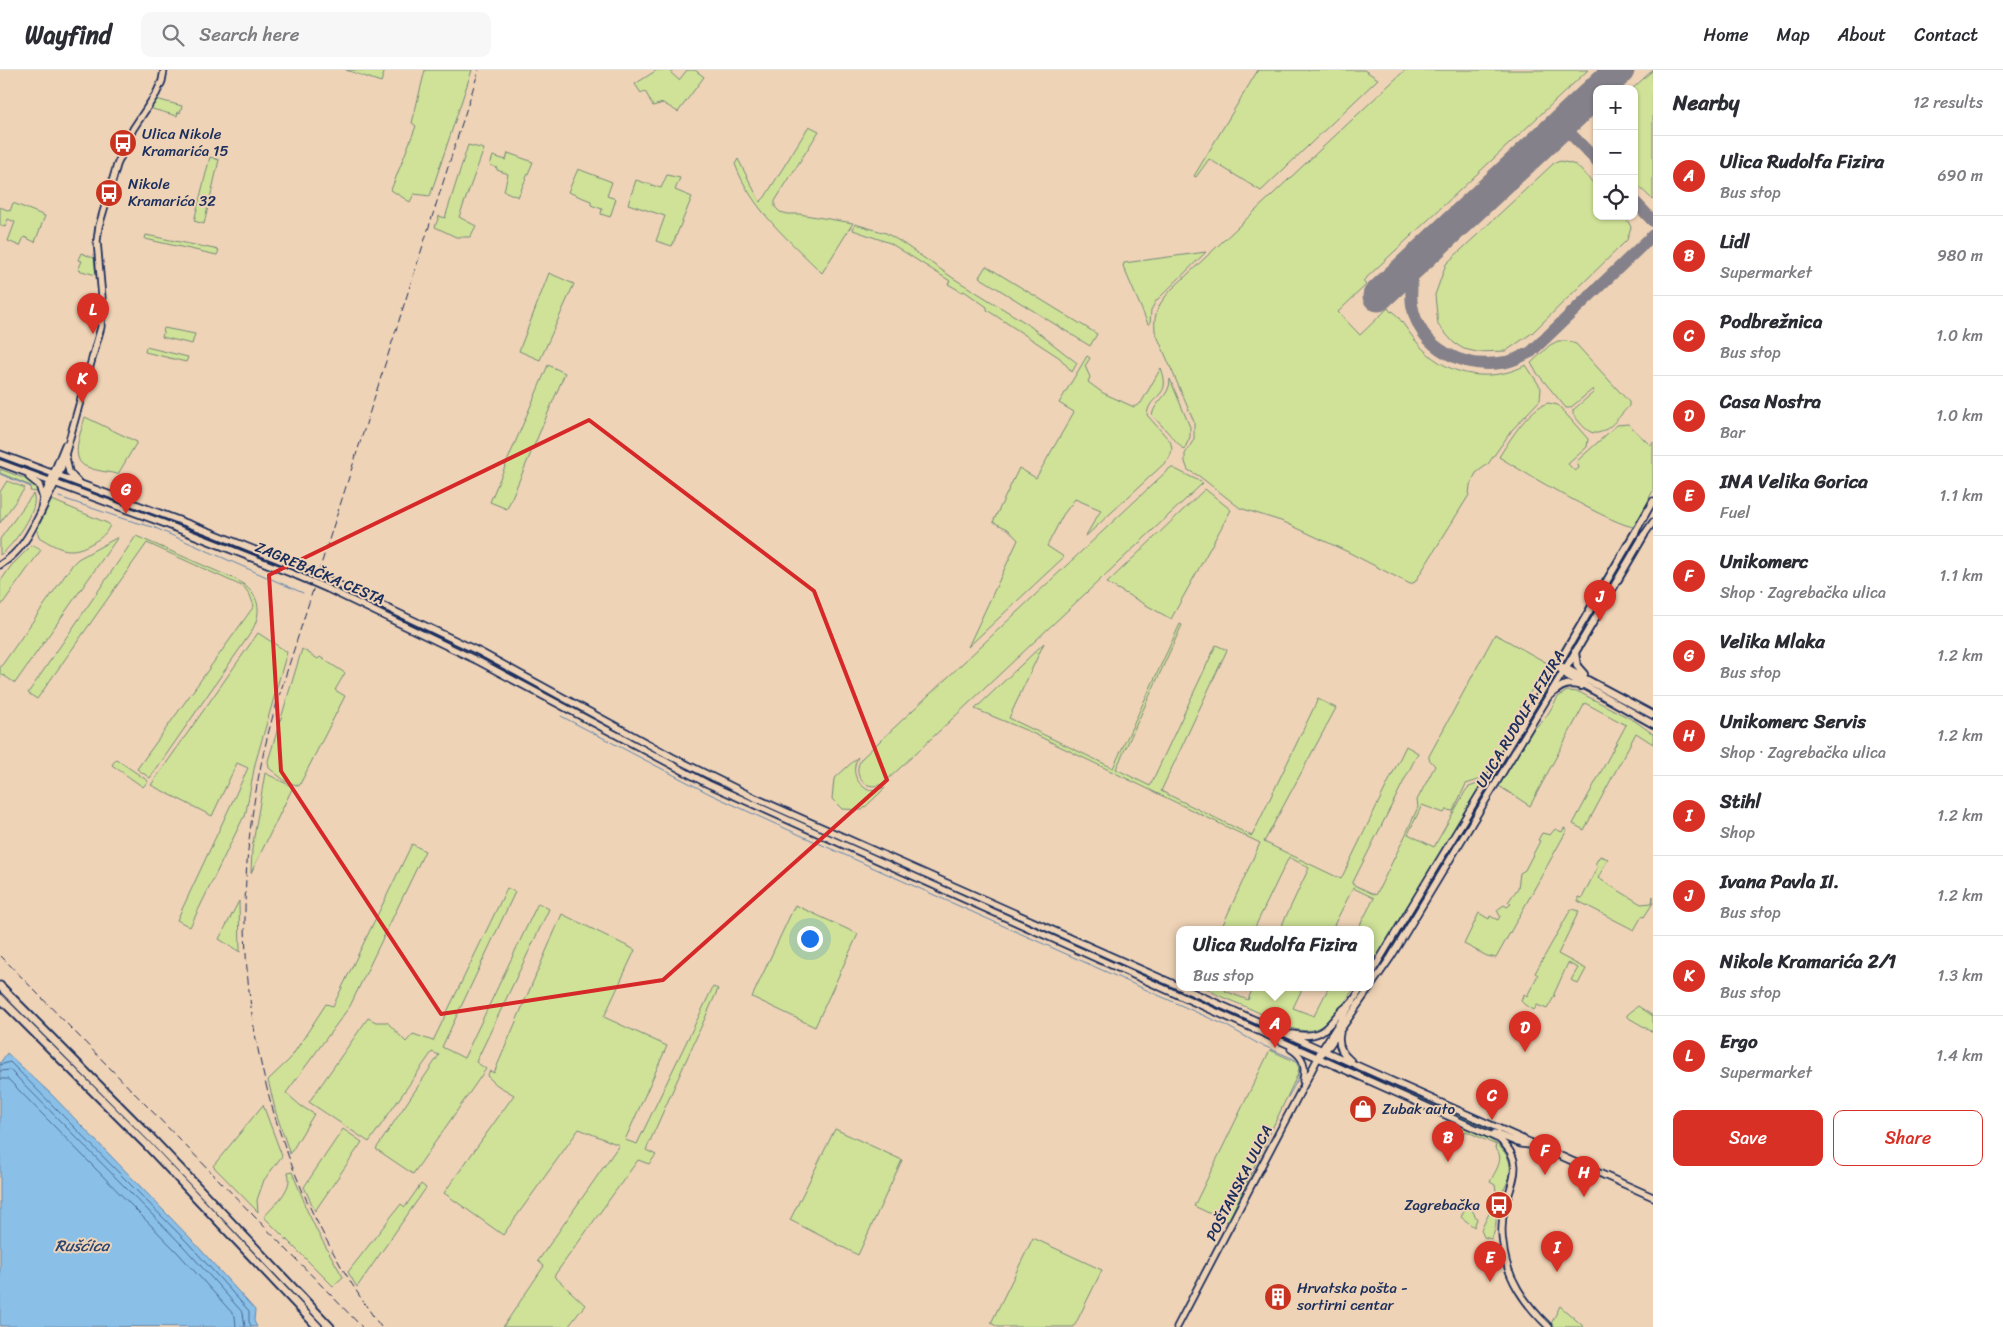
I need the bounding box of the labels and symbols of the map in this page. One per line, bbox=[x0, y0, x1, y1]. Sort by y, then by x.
place label: Ulica Nikole Kramarića 15 bbox=[142, 121, 229, 164]
bus stop icon: Ulica Nikole Kramarića 15 bbox=[108, 128, 138, 158]
place label: Nikole Kramarića 32 bbox=[128, 171, 216, 214]
bus stop icon: Nikole Kramarića 32 bbox=[94, 178, 124, 208]
pin: L bbox=[77, 293, 109, 334]
pin: K bbox=[66, 362, 98, 403]
pin: G bbox=[110, 473, 142, 514]
street label: ZAGREBAČKA CESTA bbox=[251, 534, 389, 612]
pin: J bbox=[1584, 580, 1616, 621]
street label: ULICA RUDOLFA FIZIRA bbox=[1468, 645, 1572, 793]
your location bbox=[797, 926, 823, 952]
pin: A bbox=[1259, 1007, 1291, 1048]
pin: D bbox=[1509, 1011, 1541, 1052]
pin: C bbox=[1476, 1079, 1508, 1120]
shop icon: Zubak auto bbox=[1348, 1094, 1378, 1124]
place label: Zubak auto bbox=[1382, 1096, 1455, 1122]
street label: POŠTANSKA ULICA bbox=[1198, 1120, 1280, 1246]
pin: B bbox=[1432, 1121, 1464, 1162]
pin: F bbox=[1529, 1134, 1561, 1175]
pin: H bbox=[1568, 1156, 1600, 1197]
bus stop icon: Zagrebačka bbox=[1484, 1190, 1514, 1220]
place label: Zagrebačka bbox=[1404, 1192, 1480, 1218]
water label: Rušćica bbox=[55, 1231, 111, 1260]
pin: I bbox=[1541, 1231, 1573, 1272]
pin: E bbox=[1474, 1241, 1506, 1282]
place label: Hrvatska pošta - sortirni centar bbox=[1296, 1275, 1408, 1318]
building icon: Hrvatska pošta - sortirni centar bbox=[1263, 1282, 1293, 1312]

